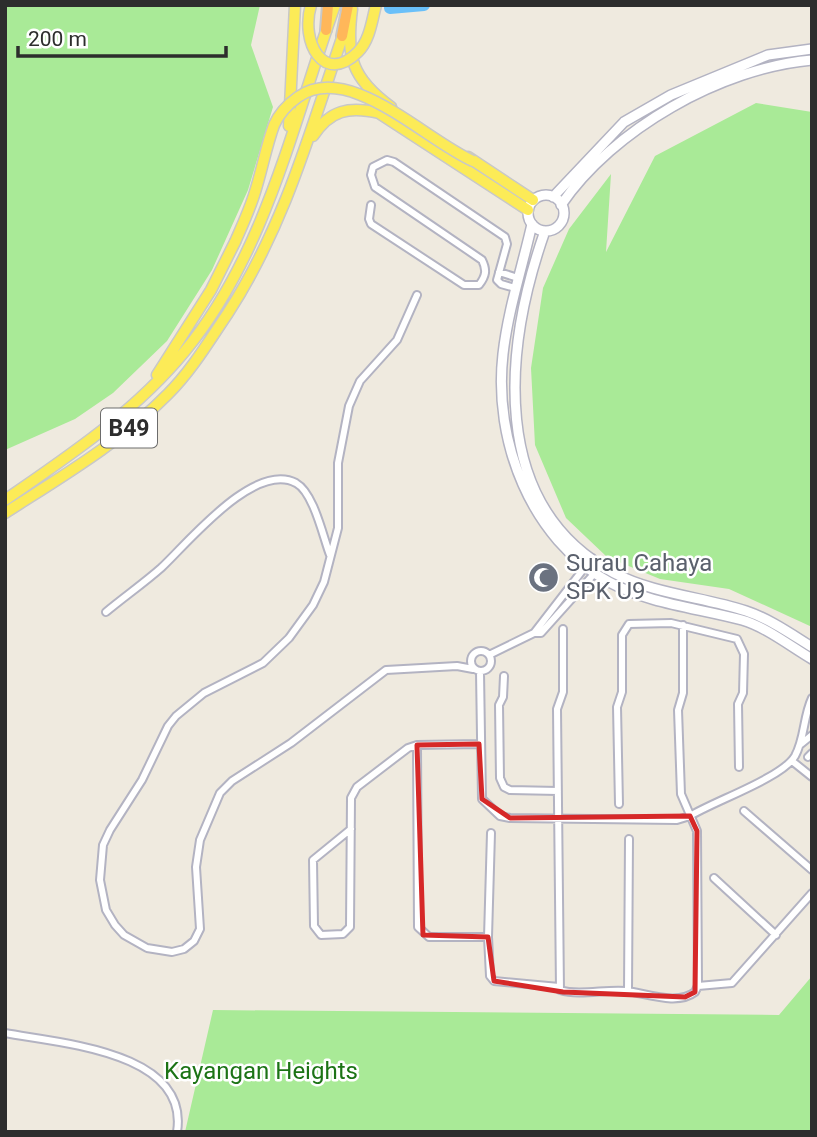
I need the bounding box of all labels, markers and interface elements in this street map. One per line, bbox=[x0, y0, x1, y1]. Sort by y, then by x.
scale bar bbox=[18, 14, 226, 58]
text: 200 m bbox=[28, 27, 87, 51]
road number: B49 bbox=[101, 408, 157, 448]
place label: Surau Cahaya SPK U9 bbox=[566, 549, 712, 605]
mosque icon: Surau Cahaya SPK U9 bbox=[526, 560, 560, 594]
park label: Kayangan Heights bbox=[164, 1057, 358, 1085]

